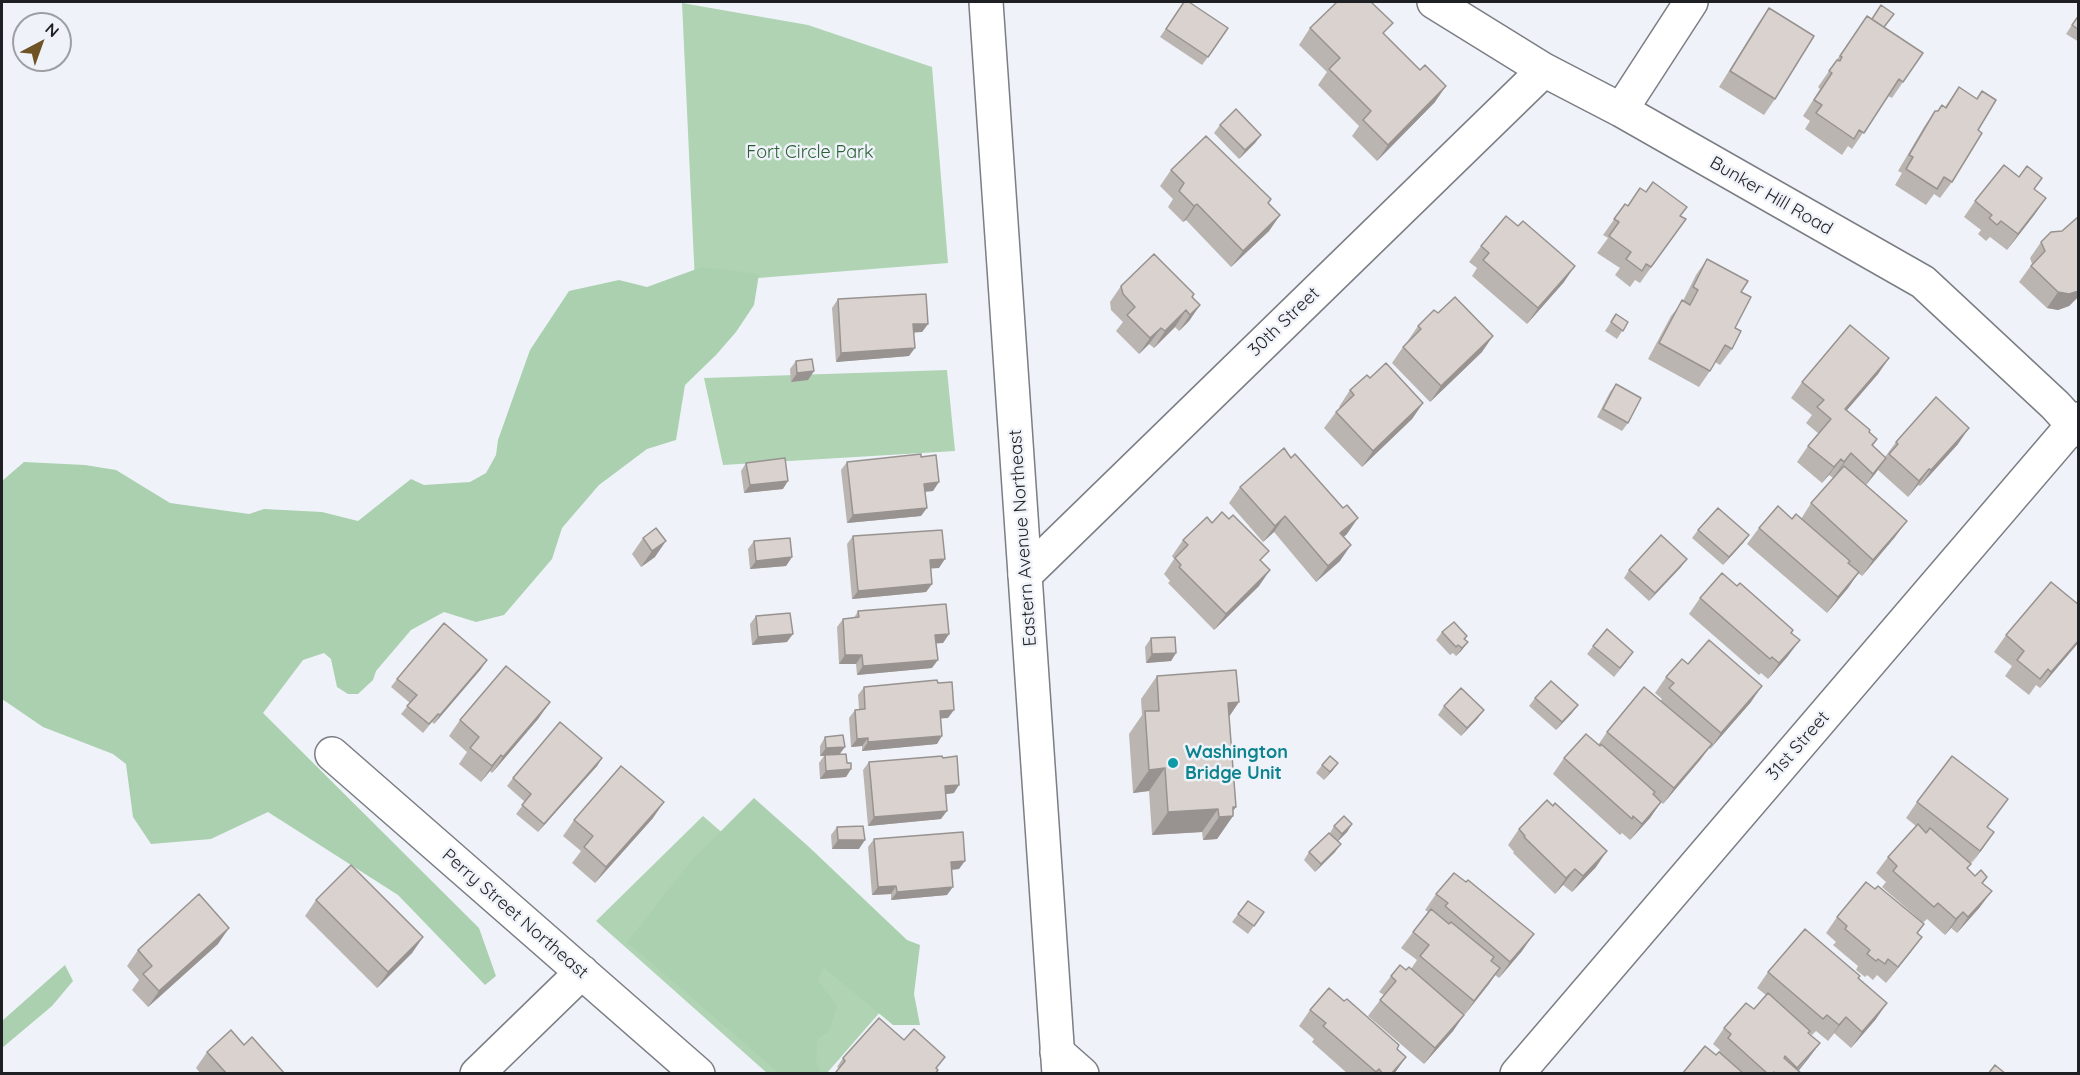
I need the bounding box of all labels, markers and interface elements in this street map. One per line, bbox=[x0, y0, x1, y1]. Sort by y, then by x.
north arrow bbox=[12, 12, 72, 72]
text: N bbox=[41, 19, 63, 41]
park label: Fort Circle Park bbox=[746, 142, 874, 164]
street label: Bunker Hill Road bbox=[1706, 152, 1836, 240]
street label: 30th Street bbox=[1244, 283, 1324, 361]
street label: Eastern Avenue Northeast bbox=[1005, 429, 1041, 647]
street label: 31st Street bbox=[1762, 707, 1834, 785]
place label: Washington Bridge Unit bbox=[1185, 742, 1288, 784]
marker: Washington Bridge Unit bbox=[1166, 756, 1180, 770]
street label: Perry Street Northeast bbox=[437, 845, 593, 983]

